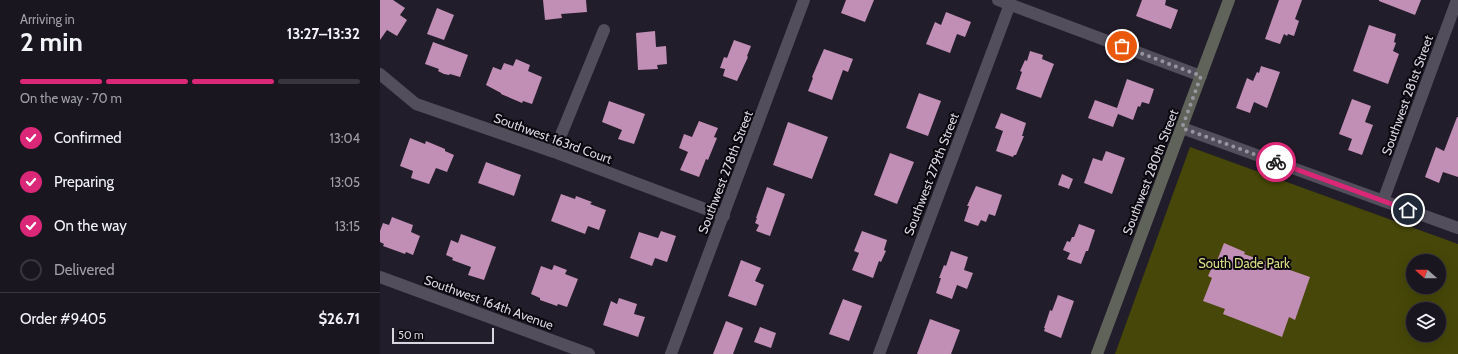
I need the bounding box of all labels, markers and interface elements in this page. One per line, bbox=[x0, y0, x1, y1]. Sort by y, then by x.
text: Arriving in bbox=[20, 11, 75, 27]
text: 13:27–13:32 bbox=[287, 25, 360, 43]
text: 2 min bbox=[20, 26, 83, 58]
pin bbox=[1105, 29, 1139, 63]
street label: Southwest 281st Street bbox=[1378, 32, 1436, 157]
icon: bag bbox=[1111, 35, 1133, 57]
text: On the way · 70 m bbox=[20, 90, 122, 106]
street label: Southwest 280th Street bbox=[1119, 106, 1182, 237]
street label: Southwest 278th Street bbox=[694, 108, 756, 236]
street label: Southwest 163rd Court bbox=[492, 109, 615, 167]
street label: Southwest 279th Street bbox=[900, 110, 962, 238]
icon: check bbox=[20, 127, 42, 149]
text: Confirmed bbox=[54, 129, 122, 147]
text: 13:04 bbox=[329, 130, 360, 146]
courier bbox=[1256, 142, 1296, 182]
icon: bike bbox=[1265, 151, 1287, 173]
icon: check bbox=[20, 171, 42, 193]
text: Preparing bbox=[54, 173, 114, 191]
text: 13:05 bbox=[330, 174, 360, 190]
pin bbox=[1391, 193, 1425, 227]
icon: home bbox=[1397, 199, 1419, 221]
icon: check bbox=[20, 215, 42, 237]
text: On the way bbox=[54, 217, 127, 235]
text: 13:15 bbox=[335, 218, 360, 234]
north arrow bbox=[1406, 254, 1446, 294]
map controls bbox=[1406, 254, 1446, 342]
park label: South Dade Park bbox=[1198, 255, 1290, 271]
text: Delivered bbox=[54, 261, 115, 279]
street label: Southwest 164th Avenue bbox=[422, 271, 556, 333]
button: layers bbox=[1406, 302, 1446, 342]
text: Order #9405 bbox=[20, 310, 106, 328]
text: $26.71 bbox=[318, 310, 360, 328]
scale bar bbox=[392, 326, 494, 345]
text: 50 m bbox=[398, 328, 424, 342]

